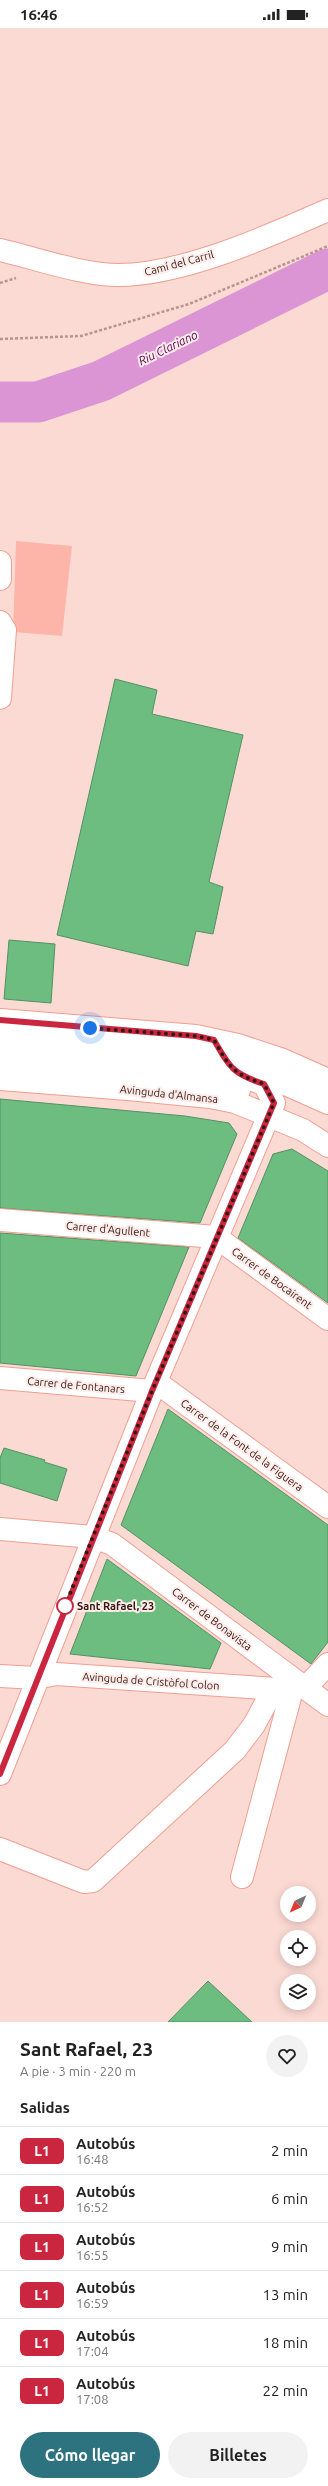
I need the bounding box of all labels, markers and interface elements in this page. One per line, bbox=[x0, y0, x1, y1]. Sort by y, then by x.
text: 16:46 bbox=[20, 6, 58, 23]
street label: Camí del Carril bbox=[143, 248, 215, 278]
water label: Riu Clariano bbox=[136, 327, 200, 367]
your location bbox=[80, 1018, 100, 1038]
street label: Avinguda d'Almansa bbox=[119, 1083, 219, 1105]
street label: Carrer d'Agullent bbox=[66, 1219, 151, 1239]
street label: Carrer de Bocairent bbox=[230, 1245, 315, 1312]
street label: Carrer de Fontanars bbox=[27, 1375, 125, 1395]
street label: Carrer de la Font de la Figuera bbox=[179, 1397, 305, 1493]
street label: Carrer de Bonavista bbox=[170, 1585, 254, 1653]
marker: Sant Rafael, 23 bbox=[56, 1597, 74, 1615]
place label: Sant Rafael, 23 bbox=[77, 1600, 154, 1612]
street label: Avinguda de Cristòfol Colon bbox=[82, 1670, 220, 1692]
north arrow bbox=[280, 1886, 316, 1922]
map controls bbox=[280, 1886, 316, 2010]
button: locate bbox=[280, 1930, 316, 1966]
button: layers bbox=[280, 1974, 316, 2010]
button: heart bbox=[266, 2035, 308, 2077]
text: Sant Rafael, 23 bbox=[20, 2038, 153, 2060]
text: A pie · 3 min · 220 m bbox=[20, 2064, 136, 2078]
text: Salidas bbox=[20, 2099, 70, 2116]
text: Autobús bbox=[76, 2135, 135, 2152]
text: 2 min bbox=[271, 2142, 308, 2159]
text: L1 bbox=[34, 2143, 50, 2159]
text: 16:48 bbox=[76, 2152, 109, 2166]
text: Autobús bbox=[76, 2183, 135, 2200]
text: 6 min bbox=[271, 2190, 308, 2207]
text: L1 bbox=[34, 2191, 50, 2207]
text: 16:52 bbox=[76, 2200, 109, 2214]
text: Autobús bbox=[76, 2231, 135, 2248]
text: 9 min bbox=[271, 2238, 308, 2255]
text: L1 bbox=[34, 2239, 50, 2255]
text: 16:55 bbox=[76, 2248, 109, 2262]
text: Autobús bbox=[76, 2279, 135, 2296]
text: 13 min bbox=[262, 2286, 308, 2303]
text: L1 bbox=[34, 2287, 50, 2303]
text: 16:59 bbox=[76, 2296, 109, 2310]
text: Autobús bbox=[76, 2327, 135, 2344]
text: 18 min bbox=[262, 2334, 308, 2351]
text: L1 bbox=[34, 2335, 50, 2351]
text: 17:04 bbox=[76, 2344, 109, 2358]
text: Autobús bbox=[76, 2375, 135, 2392]
text: 22 min bbox=[262, 2382, 308, 2399]
text: L1 bbox=[34, 2383, 50, 2399]
text: 17:08 bbox=[76, 2392, 109, 2406]
button: Cómo llegar bbox=[20, 2432, 160, 2478]
button: Billetes bbox=[168, 2432, 308, 2478]

